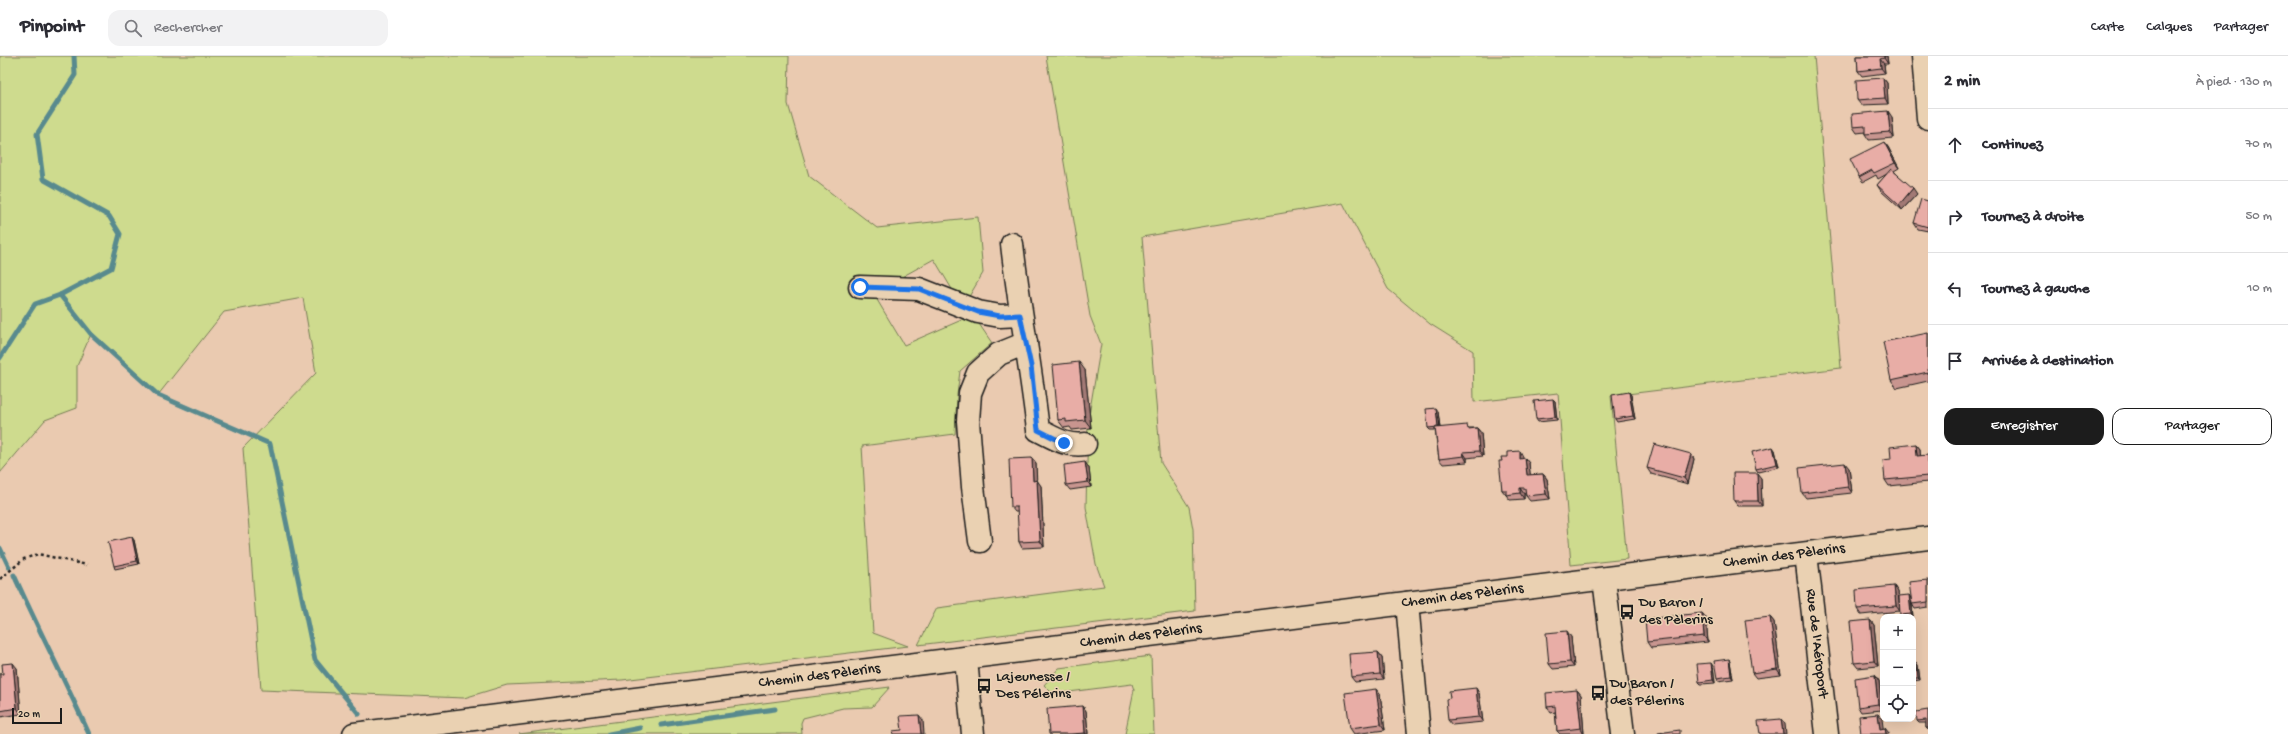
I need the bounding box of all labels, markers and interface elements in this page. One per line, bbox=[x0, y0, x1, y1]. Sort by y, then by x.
search box bbox=[108, 10, 388, 46]
text: Pinpoint bbox=[20, 16, 84, 39]
icon: search bbox=[122, 17, 144, 39]
text: Rechercher bbox=[154, 19, 222, 37]
text: Carte bbox=[2091, 19, 2124, 36]
text: Calques bbox=[2146, 19, 2192, 36]
text: Partager bbox=[2214, 19, 2268, 36]
text: 2 min bbox=[1944, 72, 1980, 92]
text: À pied · 130 m bbox=[2196, 75, 2272, 90]
icon: ahead bbox=[1944, 134, 1966, 156]
text: Continuez bbox=[1982, 136, 2043, 154]
text: 70 m bbox=[2246, 137, 2272, 152]
icon: right bbox=[1944, 206, 1966, 228]
text: Tournez à droite bbox=[1982, 208, 2084, 226]
text: 50 m bbox=[2245, 209, 2272, 224]
route start bbox=[851, 278, 869, 296]
icon: left bbox=[1944, 278, 1966, 300]
text: Tournez à gauche bbox=[1982, 280, 2090, 298]
text: 10 m bbox=[2247, 281, 2272, 296]
icon: arrive bbox=[1944, 350, 1966, 372]
text: Arrivée à destination bbox=[1982, 352, 2113, 370]
button: Enregistrer bbox=[1944, 408, 2104, 445]
button: Partager bbox=[2112, 408, 2272, 445]
route end bbox=[1055, 434, 1073, 452]
street label: Chemin des Pèlerins bbox=[1722, 539, 1846, 572]
street label: Chemin des Pèlerins bbox=[1401, 579, 1525, 612]
street label: Rue de l'Aéroport bbox=[1801, 588, 1832, 701]
place label: Du Baron / des Pèlerins bbox=[1638, 594, 1713, 629]
bus stop icon: Du Baron / des Pèlerins bbox=[1618, 603, 1636, 621]
map controls bbox=[1880, 614, 1916, 722]
button: + bbox=[1880, 614, 1916, 650]
street label: Chemin des Pèlerins bbox=[1079, 619, 1203, 653]
button: − bbox=[1880, 650, 1916, 686]
street label: Chemin des Pèlerins bbox=[757, 659, 882, 693]
place label: Lajeunesse / Des Pélerins bbox=[995, 668, 1071, 703]
place label: Du Baron / des Pélerins bbox=[1609, 675, 1684, 710]
bus stop icon: Lajeunesse / Des Pélerins bbox=[975, 677, 993, 695]
bus stop icon: Du Baron / des Pélerins bbox=[1589, 684, 1607, 702]
button: locate bbox=[1880, 686, 1916, 722]
scale bar bbox=[12, 706, 62, 725]
text: 20 m bbox=[18, 709, 40, 721]

